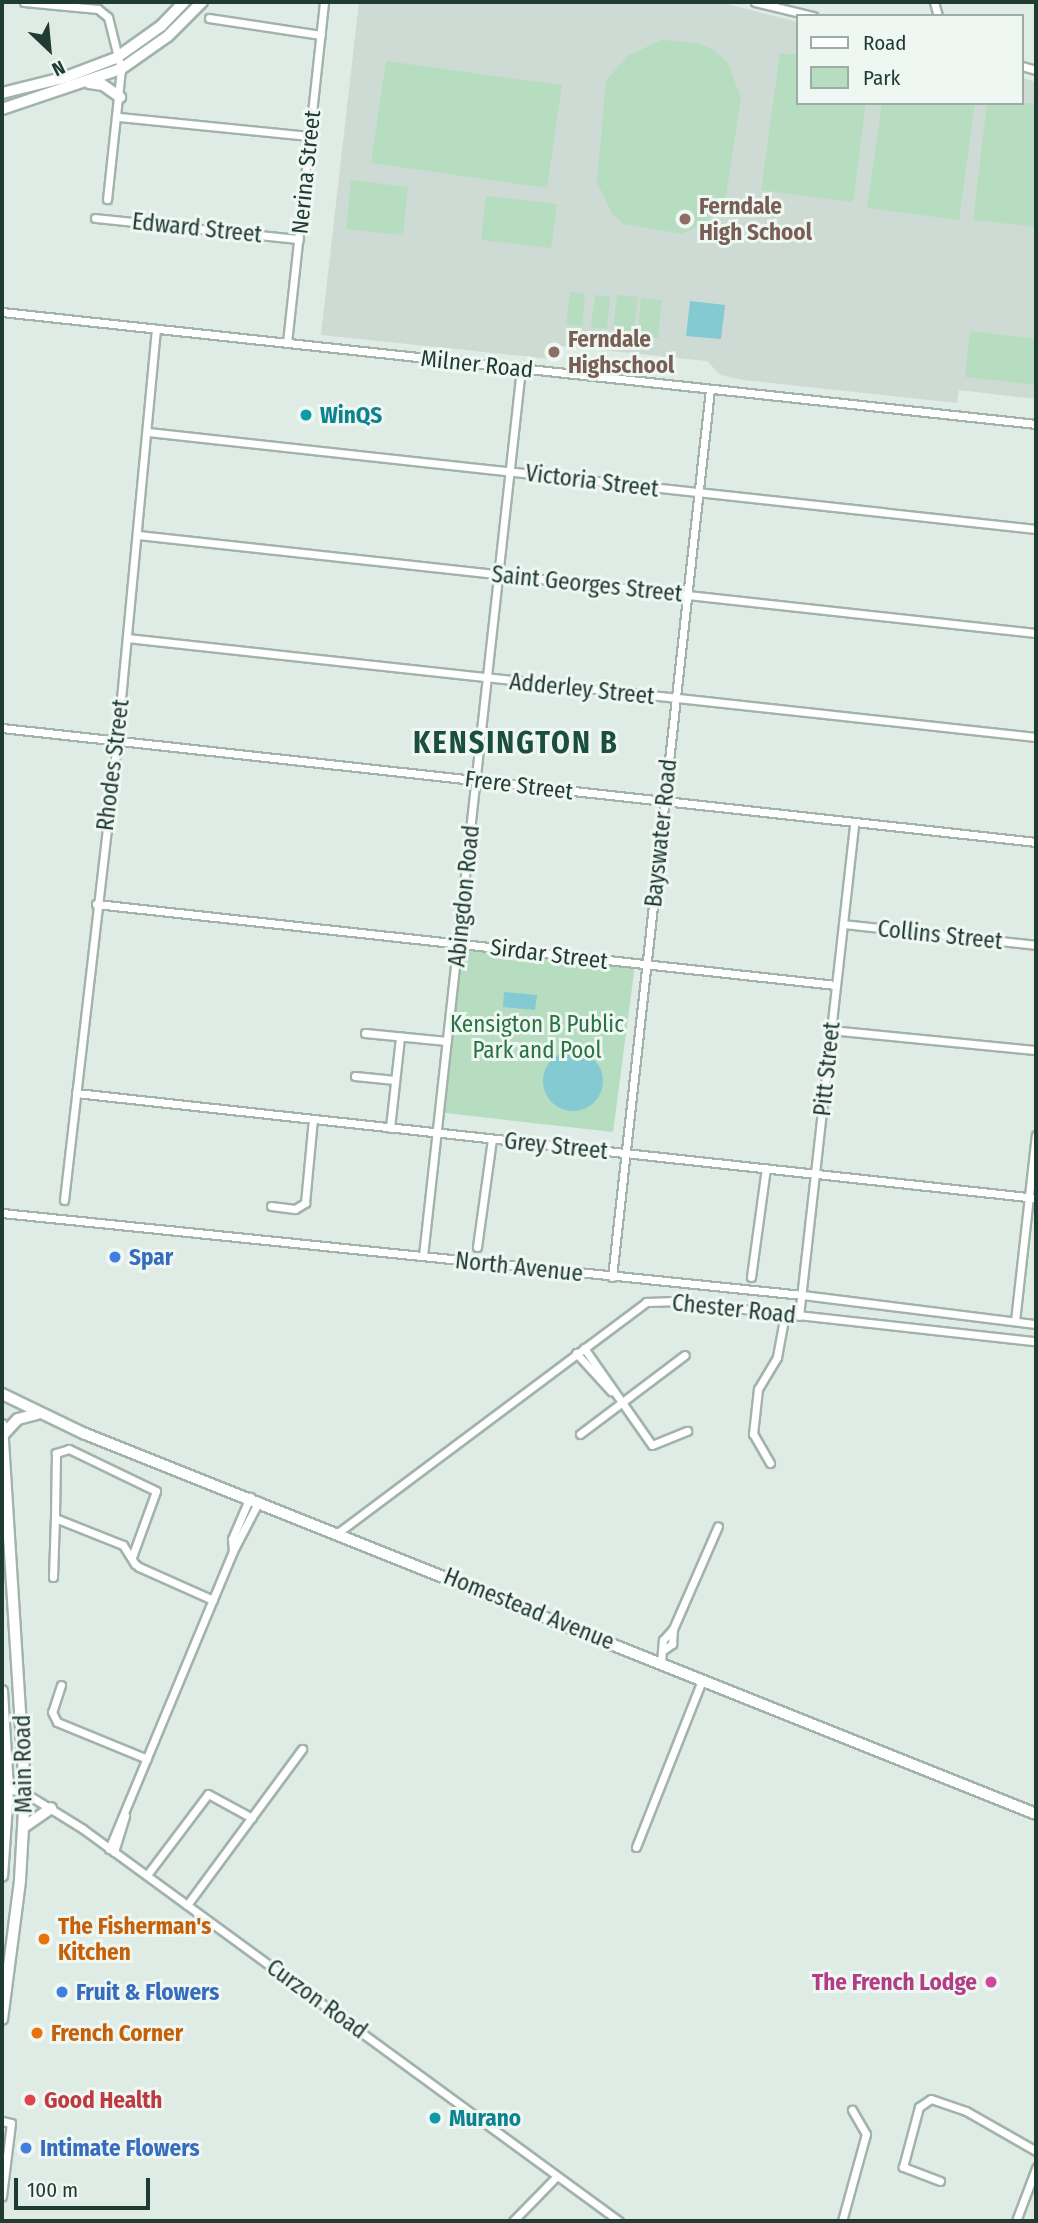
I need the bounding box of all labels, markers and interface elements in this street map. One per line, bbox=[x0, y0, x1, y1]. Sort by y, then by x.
north arrow bbox=[14, 14, 84, 84]
legend bbox=[796, 14, 1024, 105]
text: Road bbox=[863, 30, 907, 56]
text: N bbox=[48, 55, 69, 81]
text: Park bbox=[863, 65, 900, 91]
street label: Nerina Street bbox=[286, 109, 326, 235]
place label: Ferndale High School bbox=[699, 192, 812, 246]
street label: Edward Street bbox=[131, 207, 263, 249]
marker: Ferndale High School bbox=[677, 211, 693, 227]
place label: Ferndale Highschool bbox=[568, 325, 674, 379]
street label: Milner Road bbox=[419, 344, 535, 384]
marker: Ferndale Highschool bbox=[546, 344, 562, 360]
place label: WinQS bbox=[320, 401, 382, 429]
marker: WinQS bbox=[298, 407, 314, 423]
street label: Victoria Street bbox=[524, 459, 660, 503]
street label: Saint Georges Street bbox=[490, 560, 684, 608]
street label: Adderley Street bbox=[508, 668, 656, 710]
street label: Rhodes Street bbox=[91, 698, 135, 832]
district label: KENSINGTON B bbox=[415, 725, 617, 761]
street label: Bayswater Road bbox=[639, 757, 683, 909]
street label: Frere Street bbox=[463, 765, 575, 805]
street label: Abingdon Road bbox=[443, 824, 485, 968]
street label: Collins Street bbox=[876, 915, 1004, 955]
street label: Sirdar Street bbox=[489, 933, 609, 975]
park label: Kensigton B Public Park and Pool bbox=[450, 1010, 624, 1064]
street label: Pitt Street bbox=[808, 1020, 846, 1118]
street label: Grey Street bbox=[503, 1127, 609, 1165]
place label: Spar bbox=[129, 1243, 173, 1271]
street label: North Avenue bbox=[454, 1247, 584, 1287]
marker: Spar bbox=[107, 1249, 123, 1265]
street label: Chester Road bbox=[671, 1289, 797, 1329]
street label: Homestead Avenue bbox=[440, 1562, 618, 1656]
street label: Main Road bbox=[8, 1714, 38, 1814]
place label: The Fisherman's Kitchen bbox=[58, 1912, 211, 1966]
marker: The Fisherman's Kitchen bbox=[36, 1931, 52, 1947]
street label: Curzon Road bbox=[261, 1953, 373, 2045]
place label: The French Lodge bbox=[812, 1968, 977, 1996]
marker: The French Lodge bbox=[983, 1974, 999, 1990]
place label: Fruit & Flowers bbox=[76, 1978, 219, 2006]
marker: Fruit & Flowers bbox=[54, 1984, 70, 2000]
place label: French Corner bbox=[51, 2019, 183, 2047]
marker: French Corner bbox=[29, 2025, 45, 2041]
place label: Good Health bbox=[44, 2086, 162, 2114]
marker: Good Health bbox=[22, 2092, 38, 2108]
place label: Murano bbox=[449, 2104, 521, 2132]
marker: Murano bbox=[427, 2110, 443, 2126]
place label: Intimate Flowers bbox=[40, 2134, 199, 2162]
marker: Intimate Flowers bbox=[18, 2140, 34, 2156]
scale bar bbox=[18, 2164, 154, 2208]
text: 100 m bbox=[27, 2177, 78, 2203]

